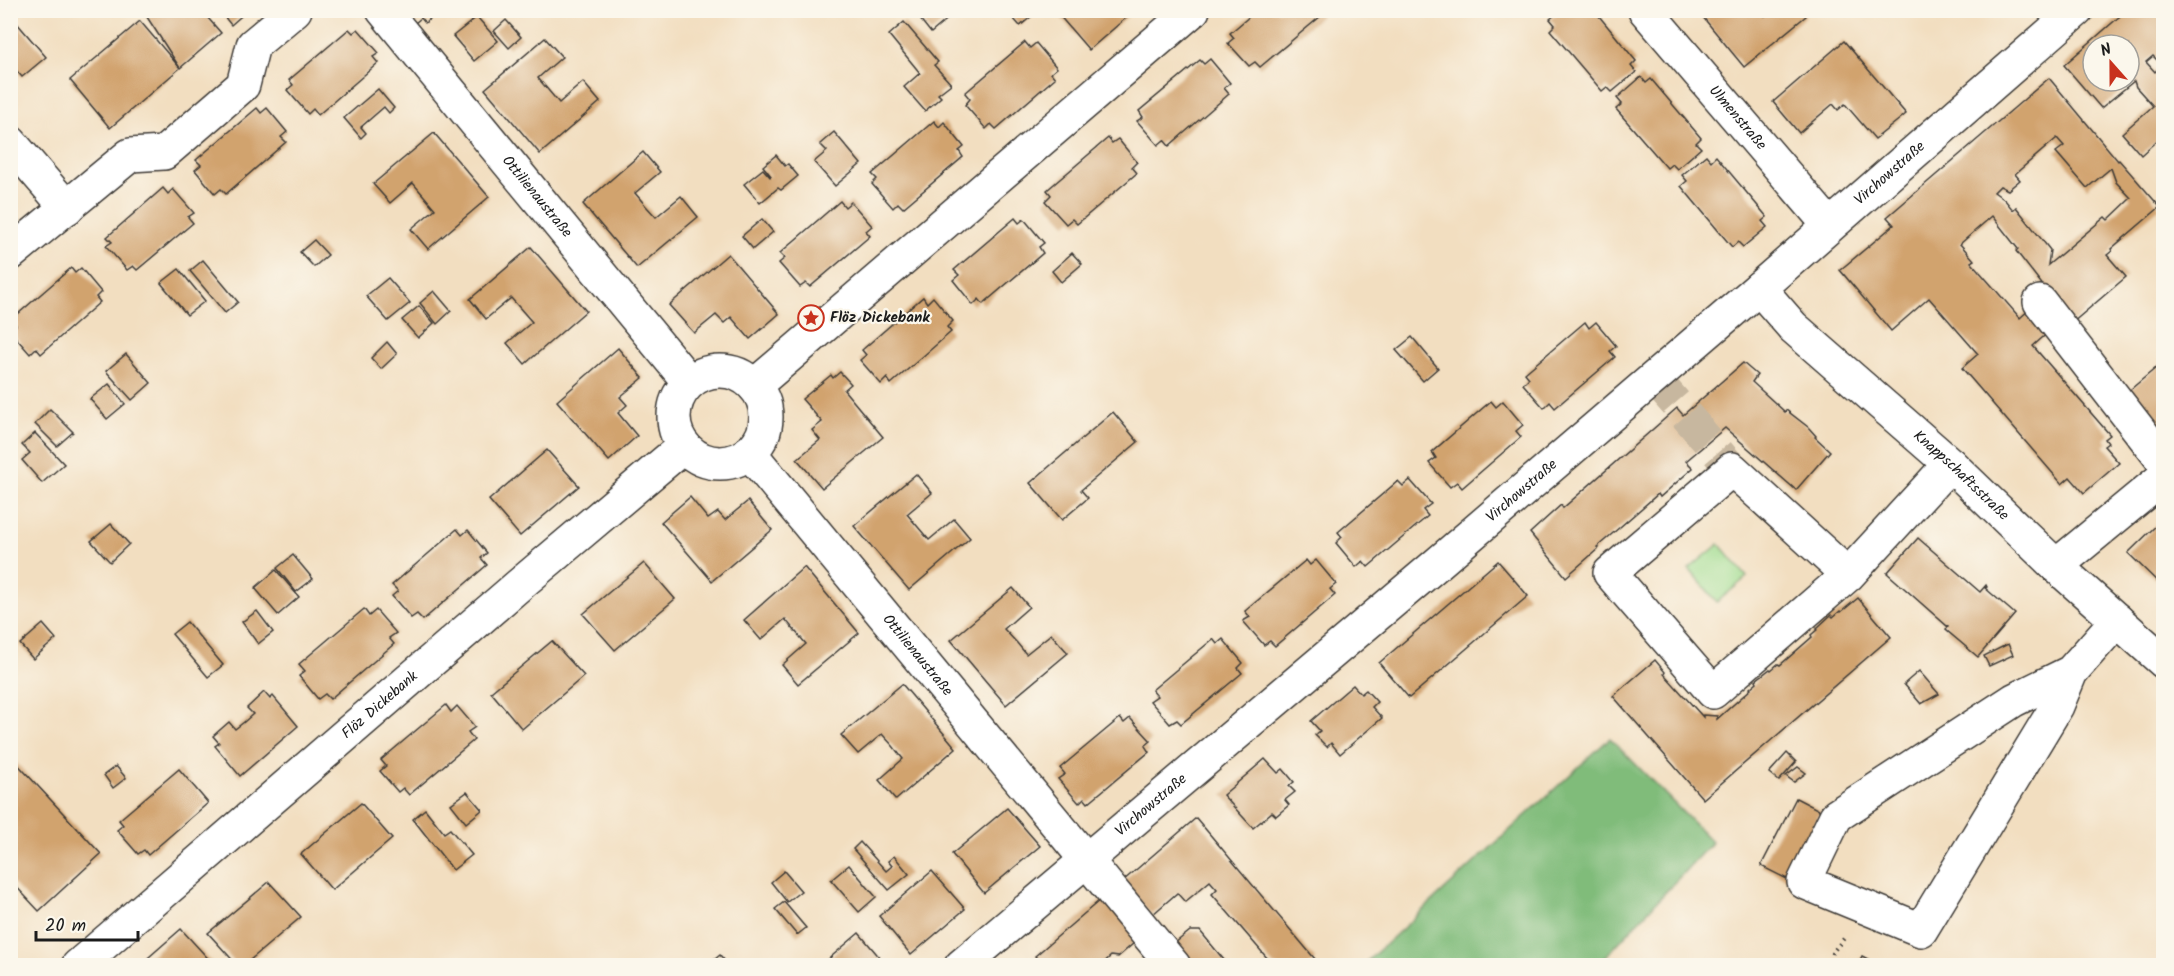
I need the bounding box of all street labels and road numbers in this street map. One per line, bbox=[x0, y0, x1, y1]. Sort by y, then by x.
street label: Ulmenstraße bbox=[1702, 80, 1772, 156]
street label: Virchowstraße bbox=[1849, 135, 1931, 212]
street label: Ottilienaustraße bbox=[496, 150, 578, 243]
street label: Knappschaftsstraße bbox=[1907, 425, 2015, 527]
street label: Virchowstraße bbox=[1481, 453, 1563, 529]
street label: Ottilienaustraße bbox=[876, 609, 959, 702]
street label: Flöz Dickebank bbox=[336, 665, 424, 745]
street label: Virchowstraße bbox=[1110, 768, 1193, 843]

